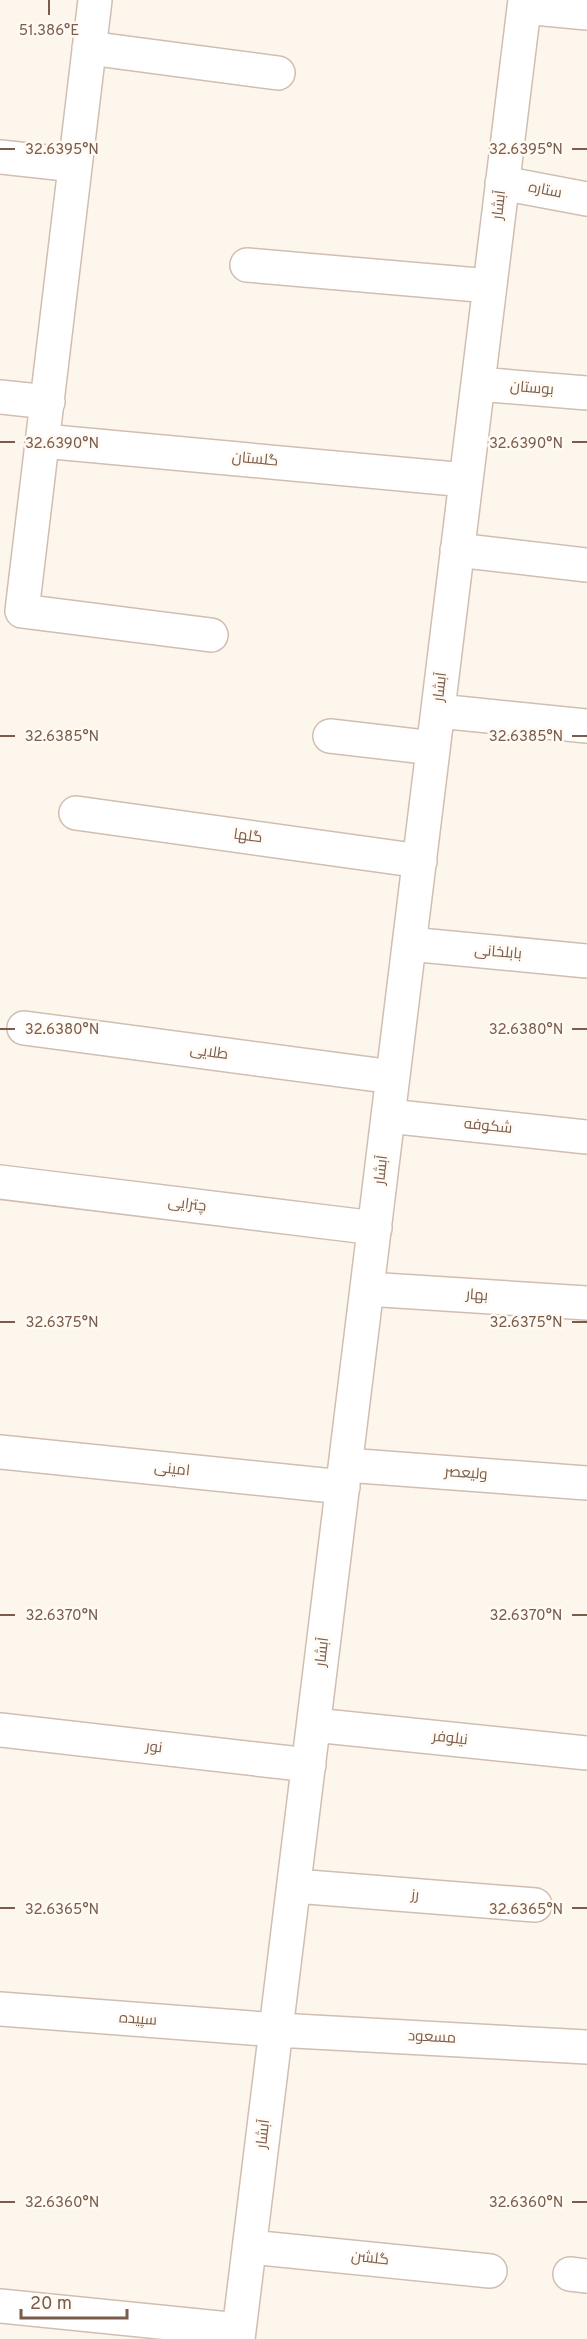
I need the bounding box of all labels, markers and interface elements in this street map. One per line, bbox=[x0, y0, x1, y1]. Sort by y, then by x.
text: 51.386°E bbox=[19, 22, 79, 41]
text: 32.6395°N bbox=[25, 141, 99, 160]
text: 32.6395°N bbox=[489, 141, 563, 160]
street label: ستاره bbox=[527, 178, 563, 204]
street label: آبشار bbox=[489, 189, 511, 222]
street label: بوستان bbox=[509, 378, 555, 400]
text: 32.6390°N bbox=[25, 435, 99, 454]
text: 32.6390°N bbox=[489, 435, 563, 454]
street label: گلستان bbox=[231, 449, 279, 471]
street label: آبشار bbox=[430, 671, 452, 704]
text: 32.6385°N bbox=[25, 728, 99, 747]
text: 32.6385°N bbox=[489, 728, 563, 747]
street label: گلها bbox=[232, 826, 264, 848]
street label: بابلخانی bbox=[473, 941, 523, 965]
text: 32.6380°N bbox=[25, 1021, 99, 1040]
text: 32.6380°N bbox=[489, 1021, 563, 1040]
street label: طلایی bbox=[189, 1041, 229, 1065]
street label: شکوفه bbox=[463, 1115, 513, 1139]
street label: آبشار bbox=[371, 1154, 393, 1187]
street label: چترایی bbox=[167, 1193, 207, 1217]
street label: بهار bbox=[464, 1286, 489, 1306]
text: 32.6375°N bbox=[25, 1314, 99, 1333]
text: 32.6375°N bbox=[489, 1314, 563, 1333]
street label: امینی bbox=[153, 1459, 191, 1481]
street label: ولیعصر bbox=[443, 1463, 488, 1485]
text: 32.6370°N bbox=[26, 1607, 98, 1626]
text: 32.6370°N bbox=[490, 1607, 562, 1626]
street label: آبشار bbox=[312, 1636, 334, 1669]
street label: نیلوفر bbox=[430, 1728, 469, 1750]
street label: نور bbox=[144, 1737, 163, 1758]
street label: رز bbox=[409, 1886, 420, 1906]
text: 32.6365°N bbox=[25, 1901, 99, 1920]
text: 32.6365°N bbox=[489, 1901, 563, 1920]
street label: سپیده bbox=[118, 2009, 158, 2031]
street label: مسعود bbox=[408, 2027, 456, 2049]
street label: آبشار bbox=[253, 2118, 275, 2151]
text: 32.6360°N bbox=[25, 2194, 99, 2213]
text: 32.6360°N bbox=[489, 2194, 563, 2213]
street label: گلشن bbox=[350, 2248, 390, 2270]
scale bar bbox=[21, 2282, 128, 2320]
text: 20 m bbox=[30, 2293, 72, 2316]

